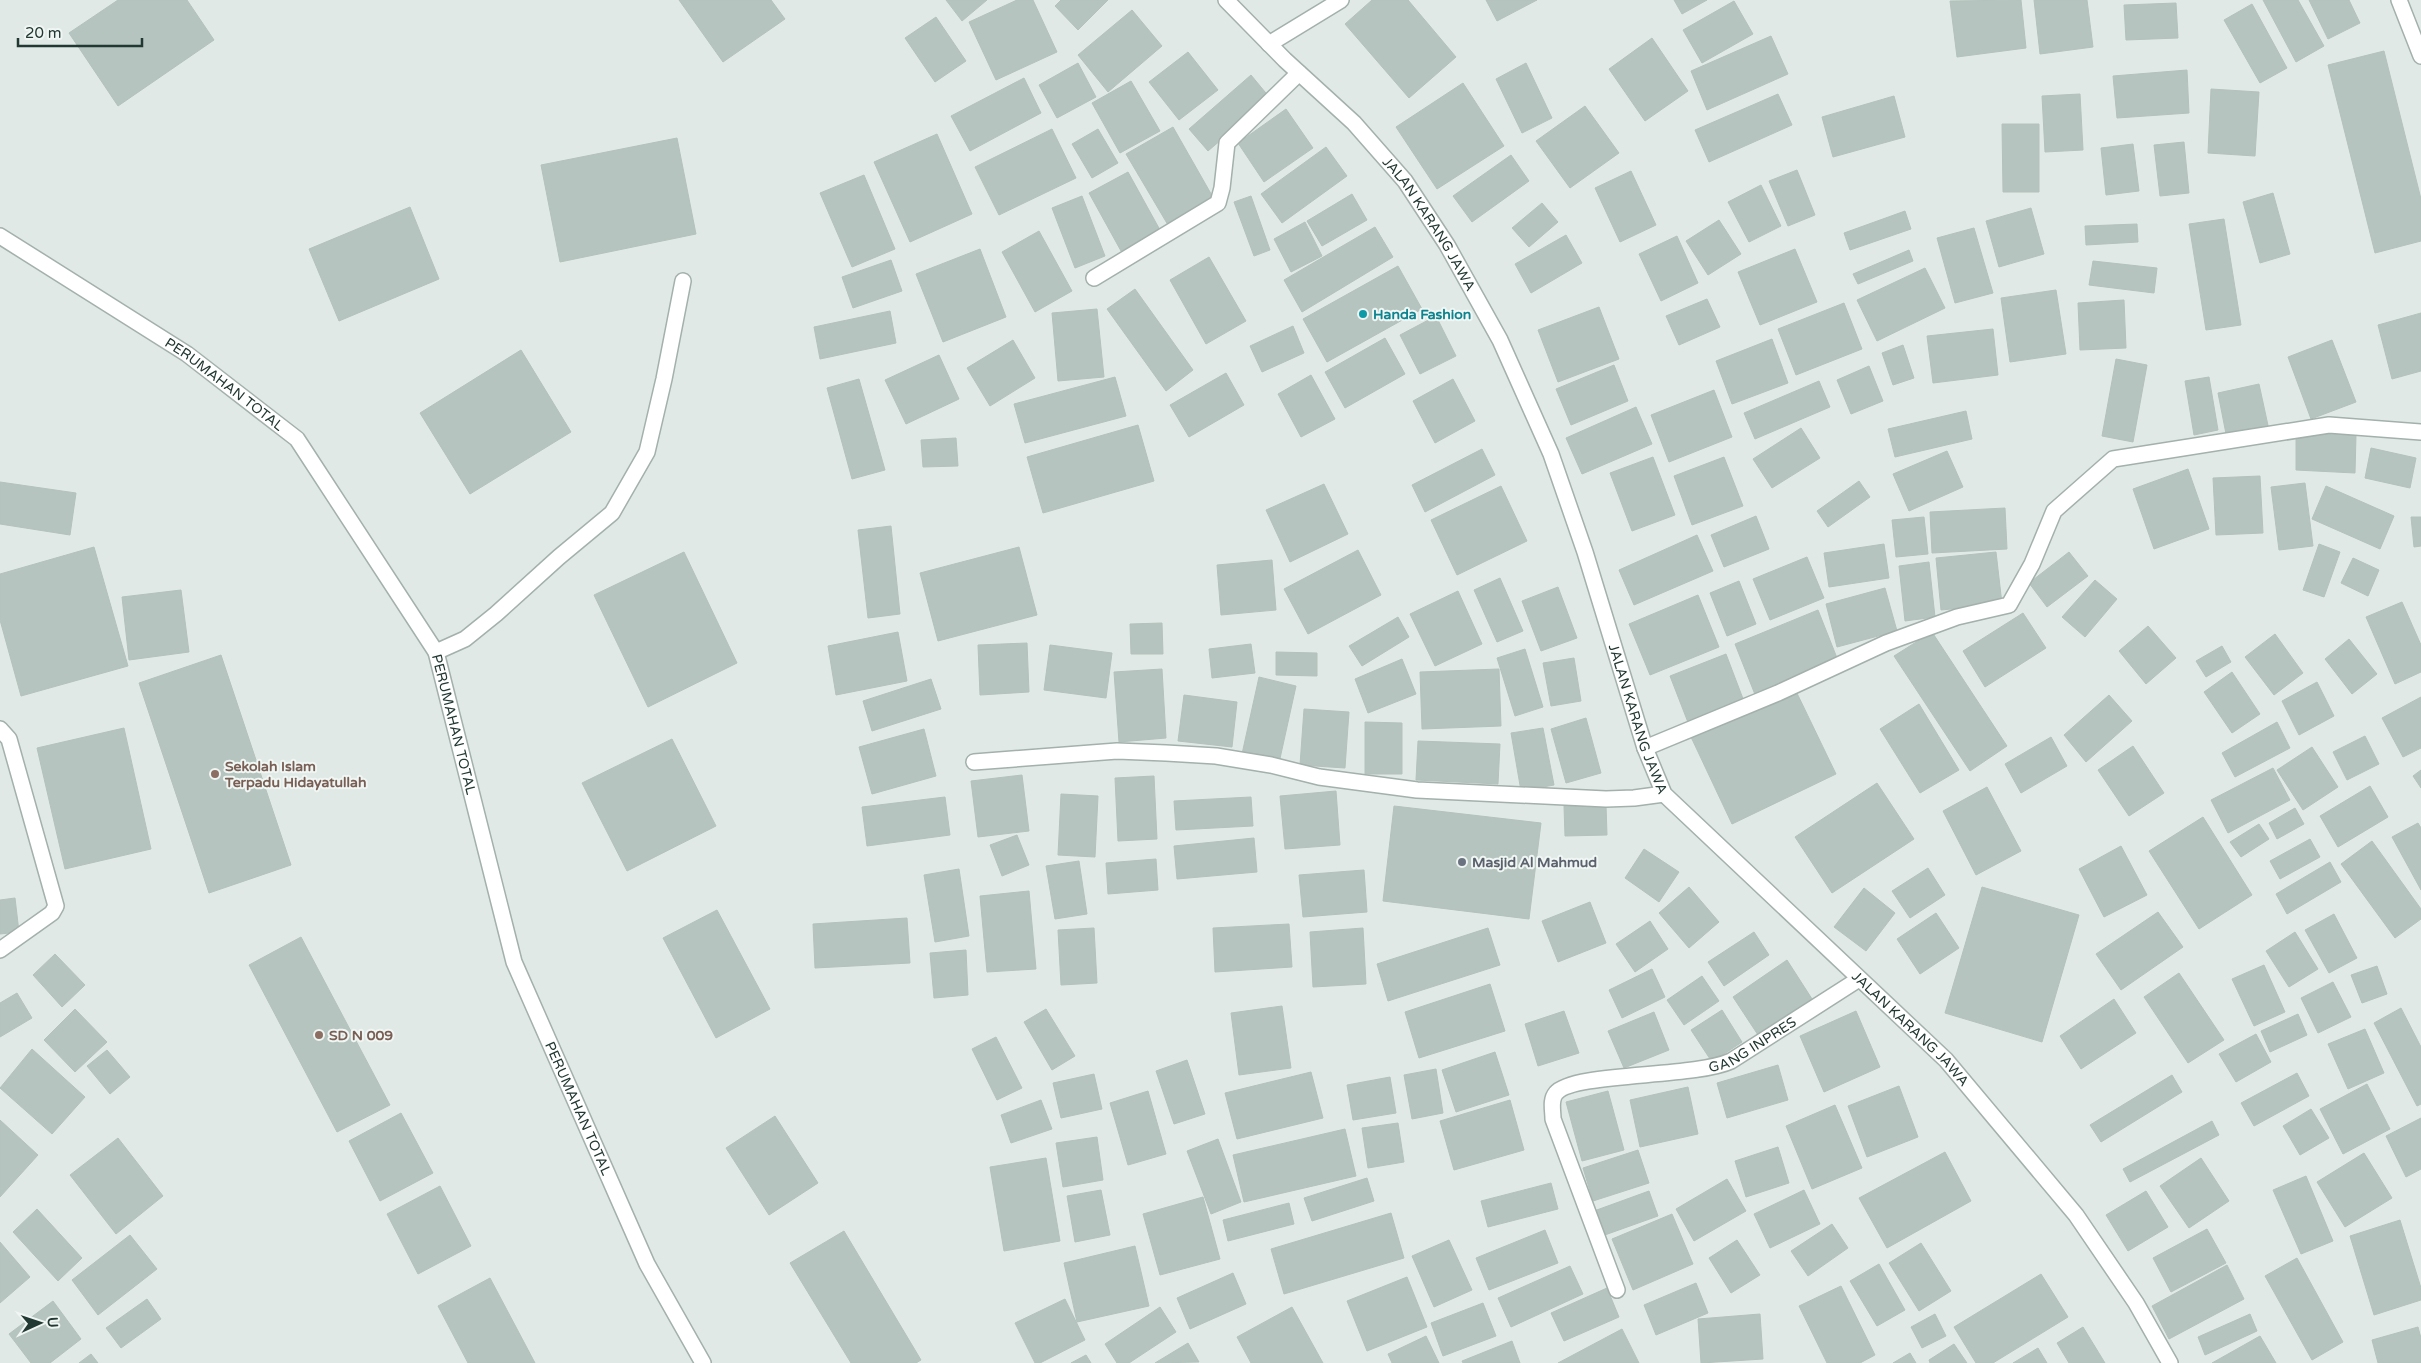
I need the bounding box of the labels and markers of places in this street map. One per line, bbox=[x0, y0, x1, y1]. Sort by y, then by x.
place label: Handa Fashion bbox=[1373, 306, 1471, 323]
marker: Handa Fashion bbox=[1357, 308, 1369, 320]
place label: Sekolah Islam Terpadu Hidayatullah bbox=[224, 758, 366, 791]
marker: Sekolah Islam Terpadu Hidayatullah bbox=[209, 768, 221, 780]
place label: Masjid Al Mahmud bbox=[1472, 854, 1597, 871]
marker: Masjid Al Mahmud bbox=[1456, 856, 1468, 868]
place label: SD N 009 bbox=[329, 1027, 393, 1044]
marker: SD N 009 bbox=[313, 1029, 325, 1041]

